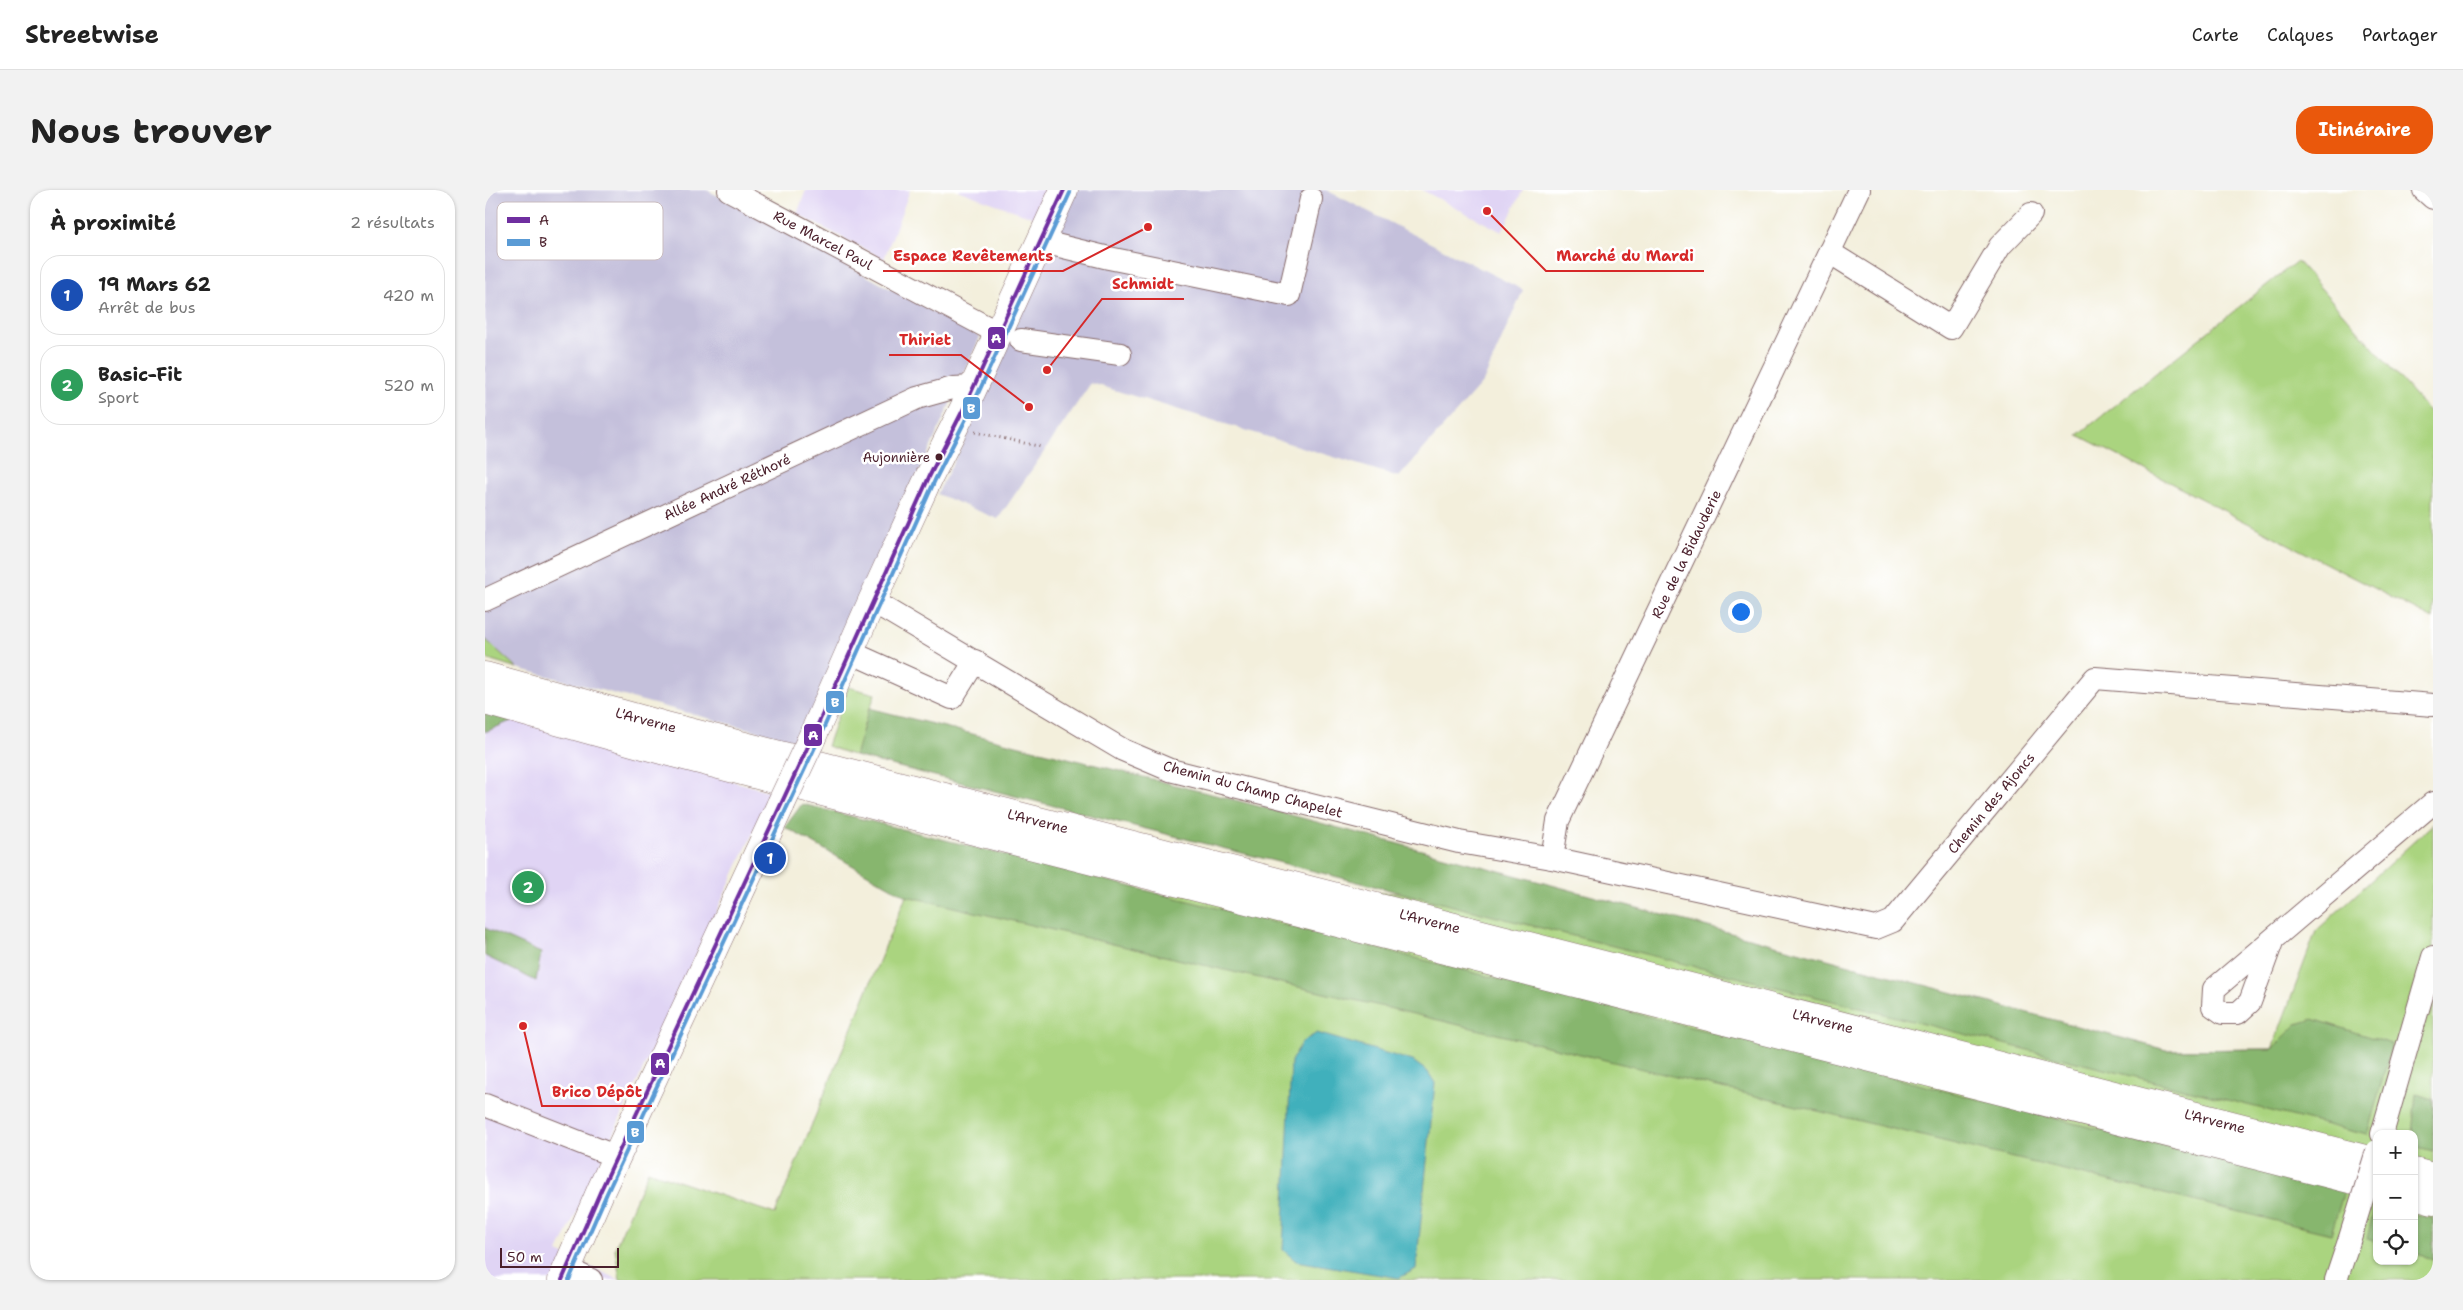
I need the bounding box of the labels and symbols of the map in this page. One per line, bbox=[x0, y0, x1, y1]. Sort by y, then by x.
legend bbox=[497, 202, 663, 260]
street label: Rue Marcel Paul bbox=[770, 206, 876, 274]
text: A bbox=[539, 211, 549, 229]
text: B bbox=[539, 233, 547, 251]
callout: Espace Revêtements bbox=[883, 241, 1063, 271]
callout: Marché du Mardi bbox=[1546, 241, 1704, 271]
text: Espace Revêtements bbox=[893, 246, 1053, 266]
text: Marché du Mardi bbox=[1556, 246, 1694, 266]
callout: Schmidt bbox=[1102, 269, 1184, 299]
text: Schmidt bbox=[1112, 274, 1174, 294]
callout: Thiriet bbox=[889, 325, 961, 355]
line badge: A bbox=[987, 326, 1006, 350]
text: A bbox=[991, 329, 1002, 347]
text: Thiriet bbox=[899, 330, 951, 350]
line badge: B bbox=[962, 396, 981, 420]
text: B bbox=[967, 399, 976, 417]
place label: Aujonnière bbox=[863, 449, 930, 466]
street label: Allée André Réthoré bbox=[661, 450, 794, 524]
marker: Aujonnière bbox=[934, 452, 944, 462]
street label: Rue de la Bidauderie bbox=[1647, 487, 1725, 621]
your location bbox=[1728, 599, 1754, 625]
line badge: B bbox=[825, 690, 845, 714]
text: B bbox=[831, 693, 840, 711]
street label: L'Arverne bbox=[614, 703, 679, 737]
line badge: A bbox=[803, 723, 823, 747]
text: A bbox=[808, 726, 819, 744]
street label: Chemin des Ajoncs bbox=[1943, 749, 2039, 857]
street label: Chemin du Champ Chapelet bbox=[1161, 756, 1345, 822]
street label: L'Arverne bbox=[1006, 805, 1071, 837]
pin: 1 bbox=[754, 839, 786, 877]
pin: 2 bbox=[512, 868, 544, 906]
street label: L'Arverne bbox=[1398, 905, 1463, 937]
street label: L'Arverne bbox=[1791, 1005, 1856, 1037]
line badge: A bbox=[650, 1052, 670, 1076]
text: A bbox=[655, 1054, 666, 1072]
callout: Brico Dépôt bbox=[542, 1076, 652, 1106]
text: Brico Dépôt bbox=[552, 1082, 642, 1102]
street label: L'Arverne bbox=[2183, 1105, 2248, 1137]
line badge: B bbox=[626, 1120, 645, 1144]
text: B bbox=[631, 1123, 640, 1141]
scale bar bbox=[500, 1245, 619, 1268]

